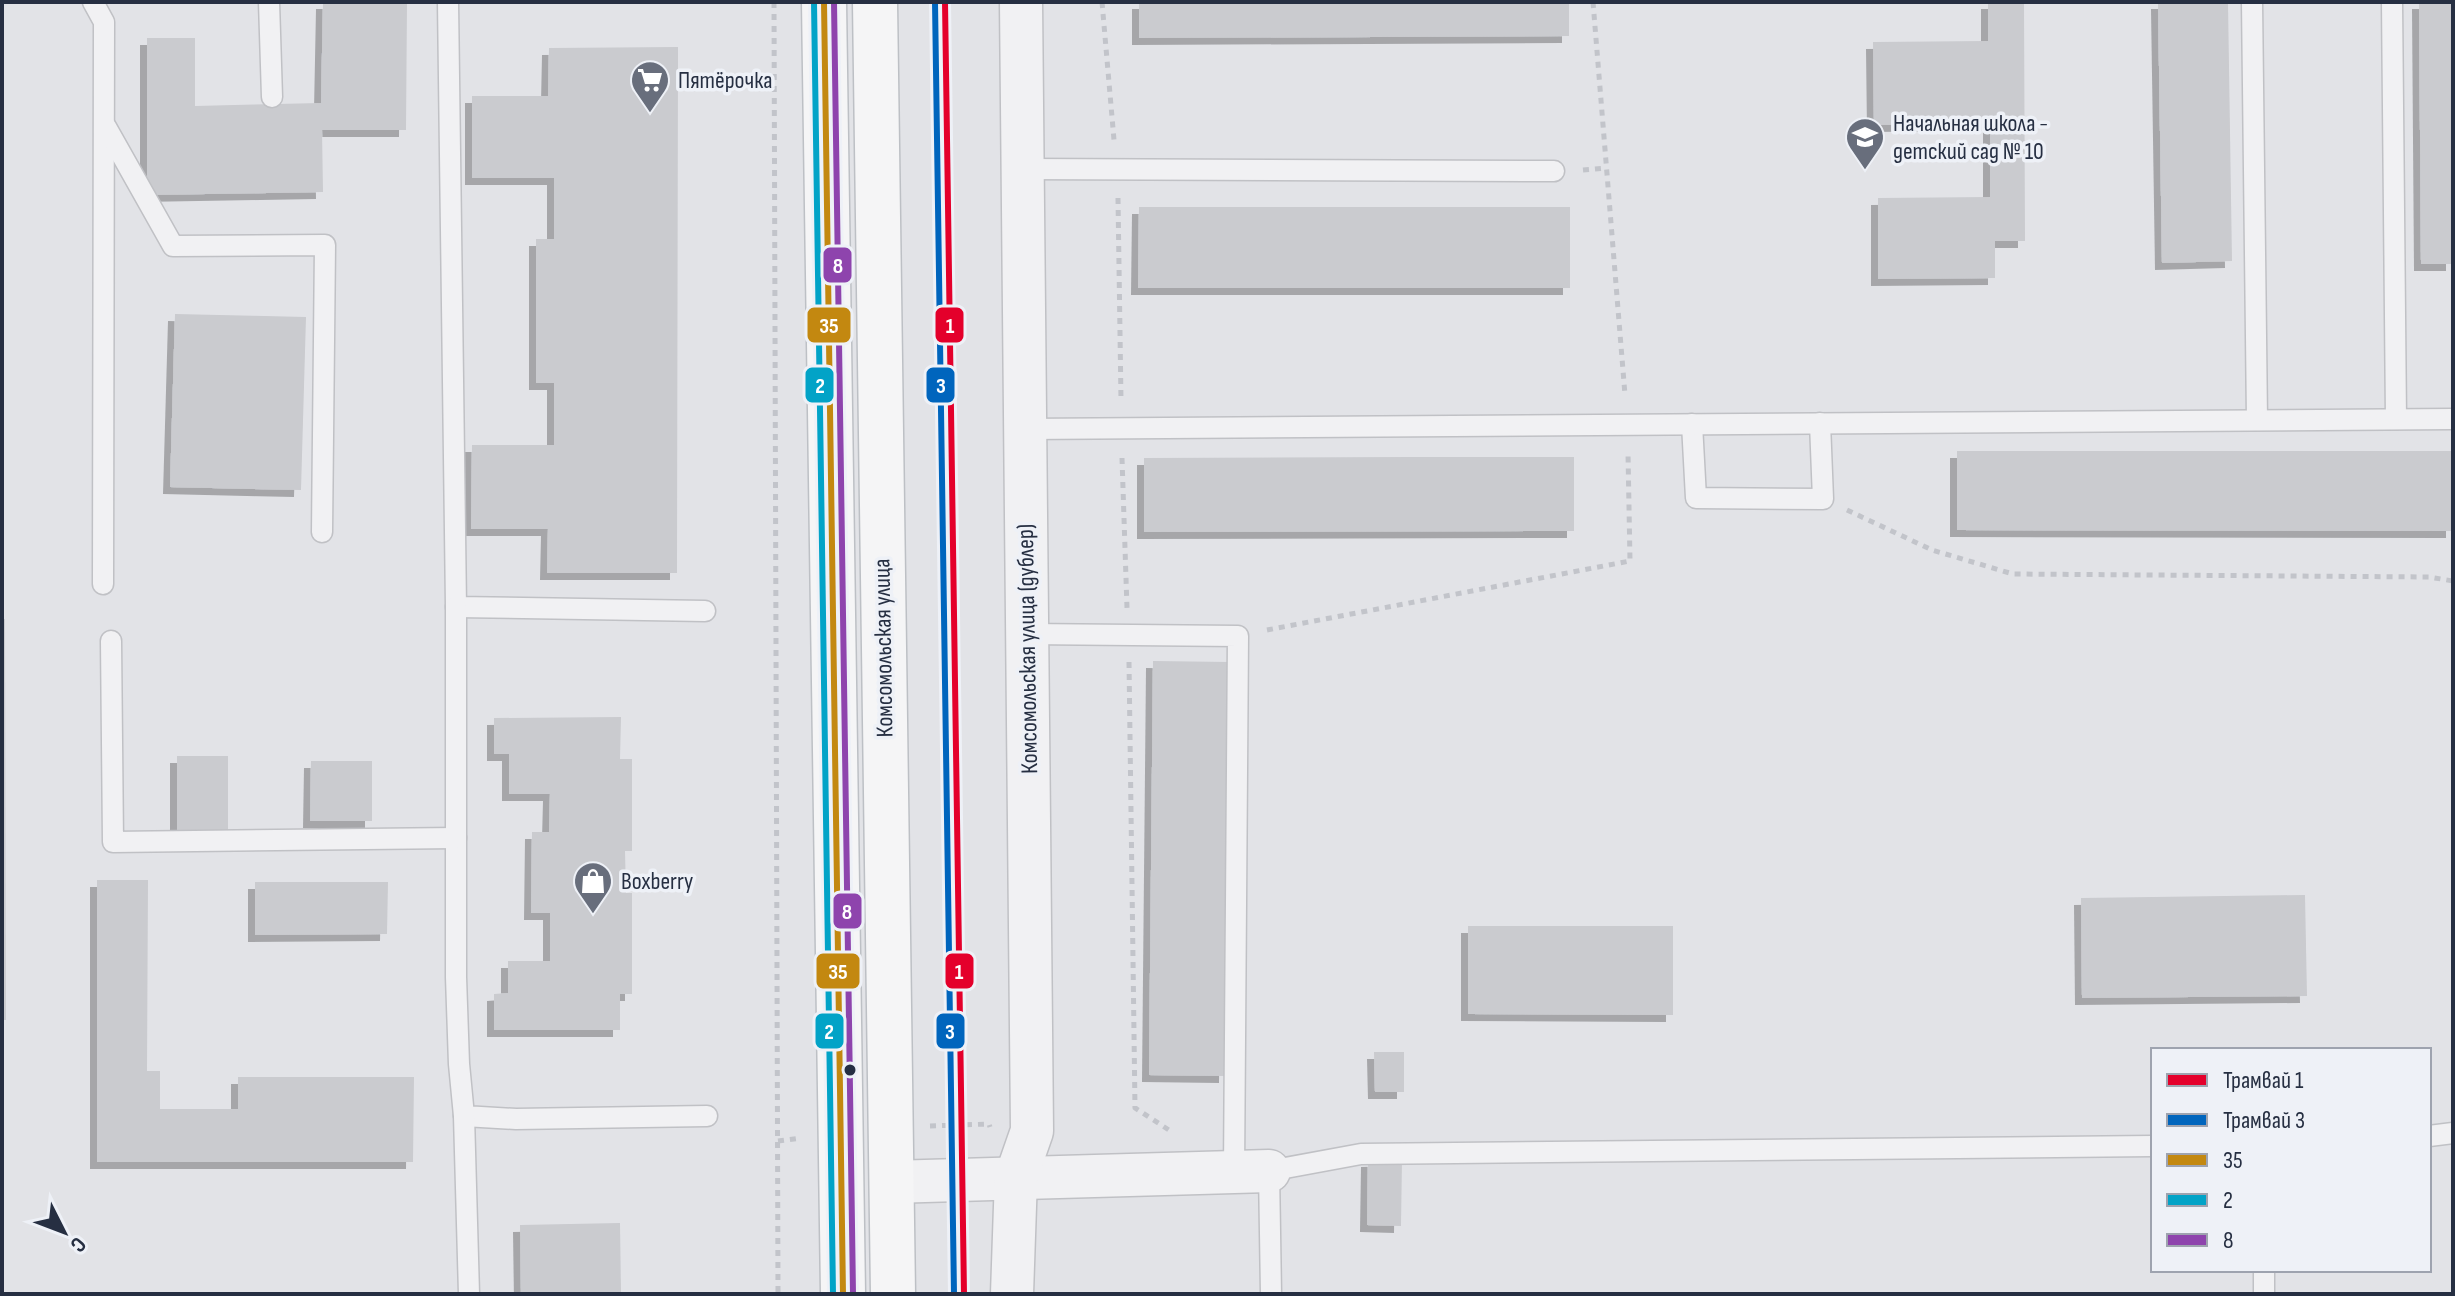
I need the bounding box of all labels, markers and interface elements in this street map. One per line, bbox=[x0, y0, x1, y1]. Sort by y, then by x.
supermarket icon: Пятёрочка bbox=[629, 59, 671, 114]
place label: Пятёрочка bbox=[678, 66, 772, 95]
place label: Начальная школа - детский сад № 10 bbox=[1893, 109, 2048, 166]
school or university icon: Начальная школа - детский сад № 10 bbox=[1844, 116, 1886, 171]
line badge: 8 bbox=[822, 246, 853, 284]
text: 8 bbox=[833, 253, 843, 280]
line badge: 35 bbox=[806, 306, 852, 344]
line badge: 1 bbox=[934, 306, 965, 344]
text: 35 bbox=[819, 313, 839, 340]
text: 1 bbox=[946, 313, 955, 340]
line badge: 2 bbox=[804, 366, 835, 404]
line badge: 3 bbox=[925, 366, 956, 404]
text: 2 bbox=[815, 373, 825, 400]
text: 3 bbox=[936, 373, 946, 400]
street label: Комсомольская улица (дублер) bbox=[1011, 524, 1044, 774]
street label: Комсомольская улица bbox=[867, 558, 900, 738]
shop icon: Boxberry bbox=[572, 860, 614, 915]
place label: Boxberry bbox=[621, 867, 693, 896]
line badge: 8 bbox=[832, 892, 863, 930]
text: 8 bbox=[842, 899, 852, 926]
line badge: 35 bbox=[815, 952, 861, 990]
line badge: 1 bbox=[944, 952, 975, 990]
text: 35 bbox=[828, 959, 848, 986]
text: 1 bbox=[955, 959, 964, 986]
line badge: 2 bbox=[814, 1012, 845, 1050]
line badge: 3 bbox=[935, 1012, 966, 1050]
text: 2 bbox=[824, 1019, 834, 1046]
text: 3 bbox=[945, 1019, 955, 1046]
legend bbox=[2151, 1048, 2431, 1272]
unlabelled marker bbox=[842, 1062, 858, 1078]
text: Трамвай 1 bbox=[2223, 1066, 2304, 1095]
text: Трамвай 3 bbox=[2223, 1106, 2305, 1135]
text: 35 bbox=[2223, 1146, 2243, 1175]
text: 2 bbox=[2223, 1186, 2233, 1215]
north arrow bbox=[24, 1192, 104, 1272]
text: 8 bbox=[2223, 1226, 2234, 1255]
text: С bbox=[64, 1231, 92, 1258]

